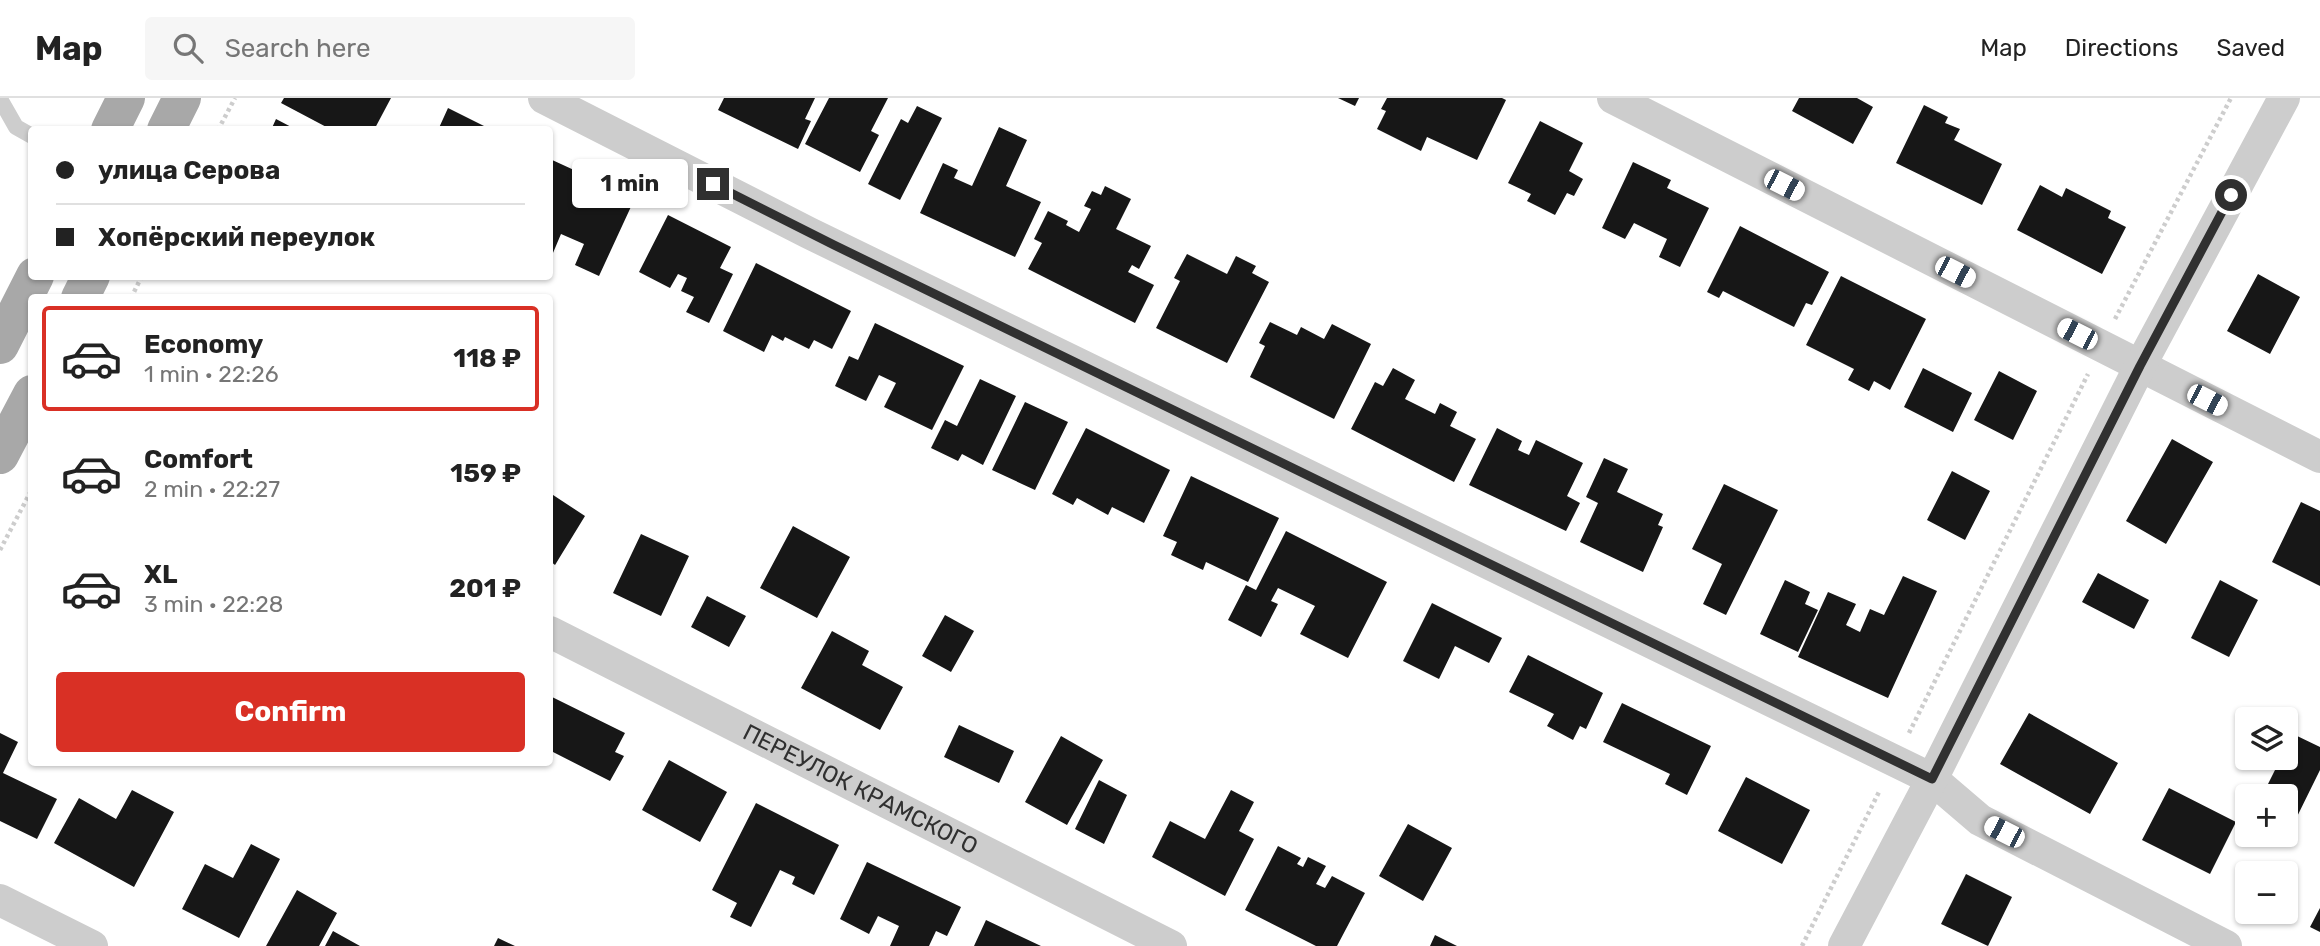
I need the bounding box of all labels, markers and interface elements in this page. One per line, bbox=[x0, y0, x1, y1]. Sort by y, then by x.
search box bbox=[145, 17, 635, 80]
text: Map bbox=[35, 29, 103, 68]
icon: search bbox=[169, 29, 207, 67]
text: Search here bbox=[225, 33, 370, 64]
text: Map bbox=[1980, 34, 2027, 62]
text: Directions bbox=[2065, 34, 2178, 62]
text: Saved bbox=[2216, 34, 2285, 62]
text: улица Серова bbox=[98, 155, 280, 186]
callout: 1 min bbox=[573, 160, 688, 208]
car bbox=[1761, 166, 1808, 204]
route end bbox=[697, 168, 729, 200]
text: 1 min bbox=[601, 169, 659, 197]
route start bbox=[2215, 179, 2247, 211]
text: Хопёрский переулок bbox=[98, 222, 375, 253]
car bbox=[1932, 253, 1979, 291]
car bbox=[2054, 315, 2101, 353]
icon: car bbox=[60, 327, 123, 390]
text: Economy bbox=[144, 329, 263, 360]
text: 118 ₽ bbox=[453, 343, 521, 374]
text: 1 min · 22:26 bbox=[144, 360, 279, 388]
car bbox=[2184, 381, 2231, 419]
icon: car bbox=[60, 442, 123, 505]
text: Comfort bbox=[144, 444, 253, 475]
text: 159 ₽ bbox=[450, 458, 521, 489]
text: 2 min · 22:27 bbox=[144, 475, 280, 503]
icon: car bbox=[60, 557, 123, 620]
text: XL bbox=[144, 559, 177, 590]
text: 201 ₽ bbox=[449, 573, 521, 604]
text: 3 min · 22:28 bbox=[144, 590, 283, 618]
button: Confirm bbox=[56, 672, 525, 752]
map controls bbox=[2235, 707, 2298, 924]
button: layers bbox=[2235, 707, 2298, 770]
street label: ПЕРЕУЛОК КРАМСКОГО bbox=[738, 718, 983, 860]
button: + bbox=[2235, 784, 2298, 847]
car bbox=[1981, 813, 2028, 851]
button: − bbox=[2235, 861, 2298, 924]

